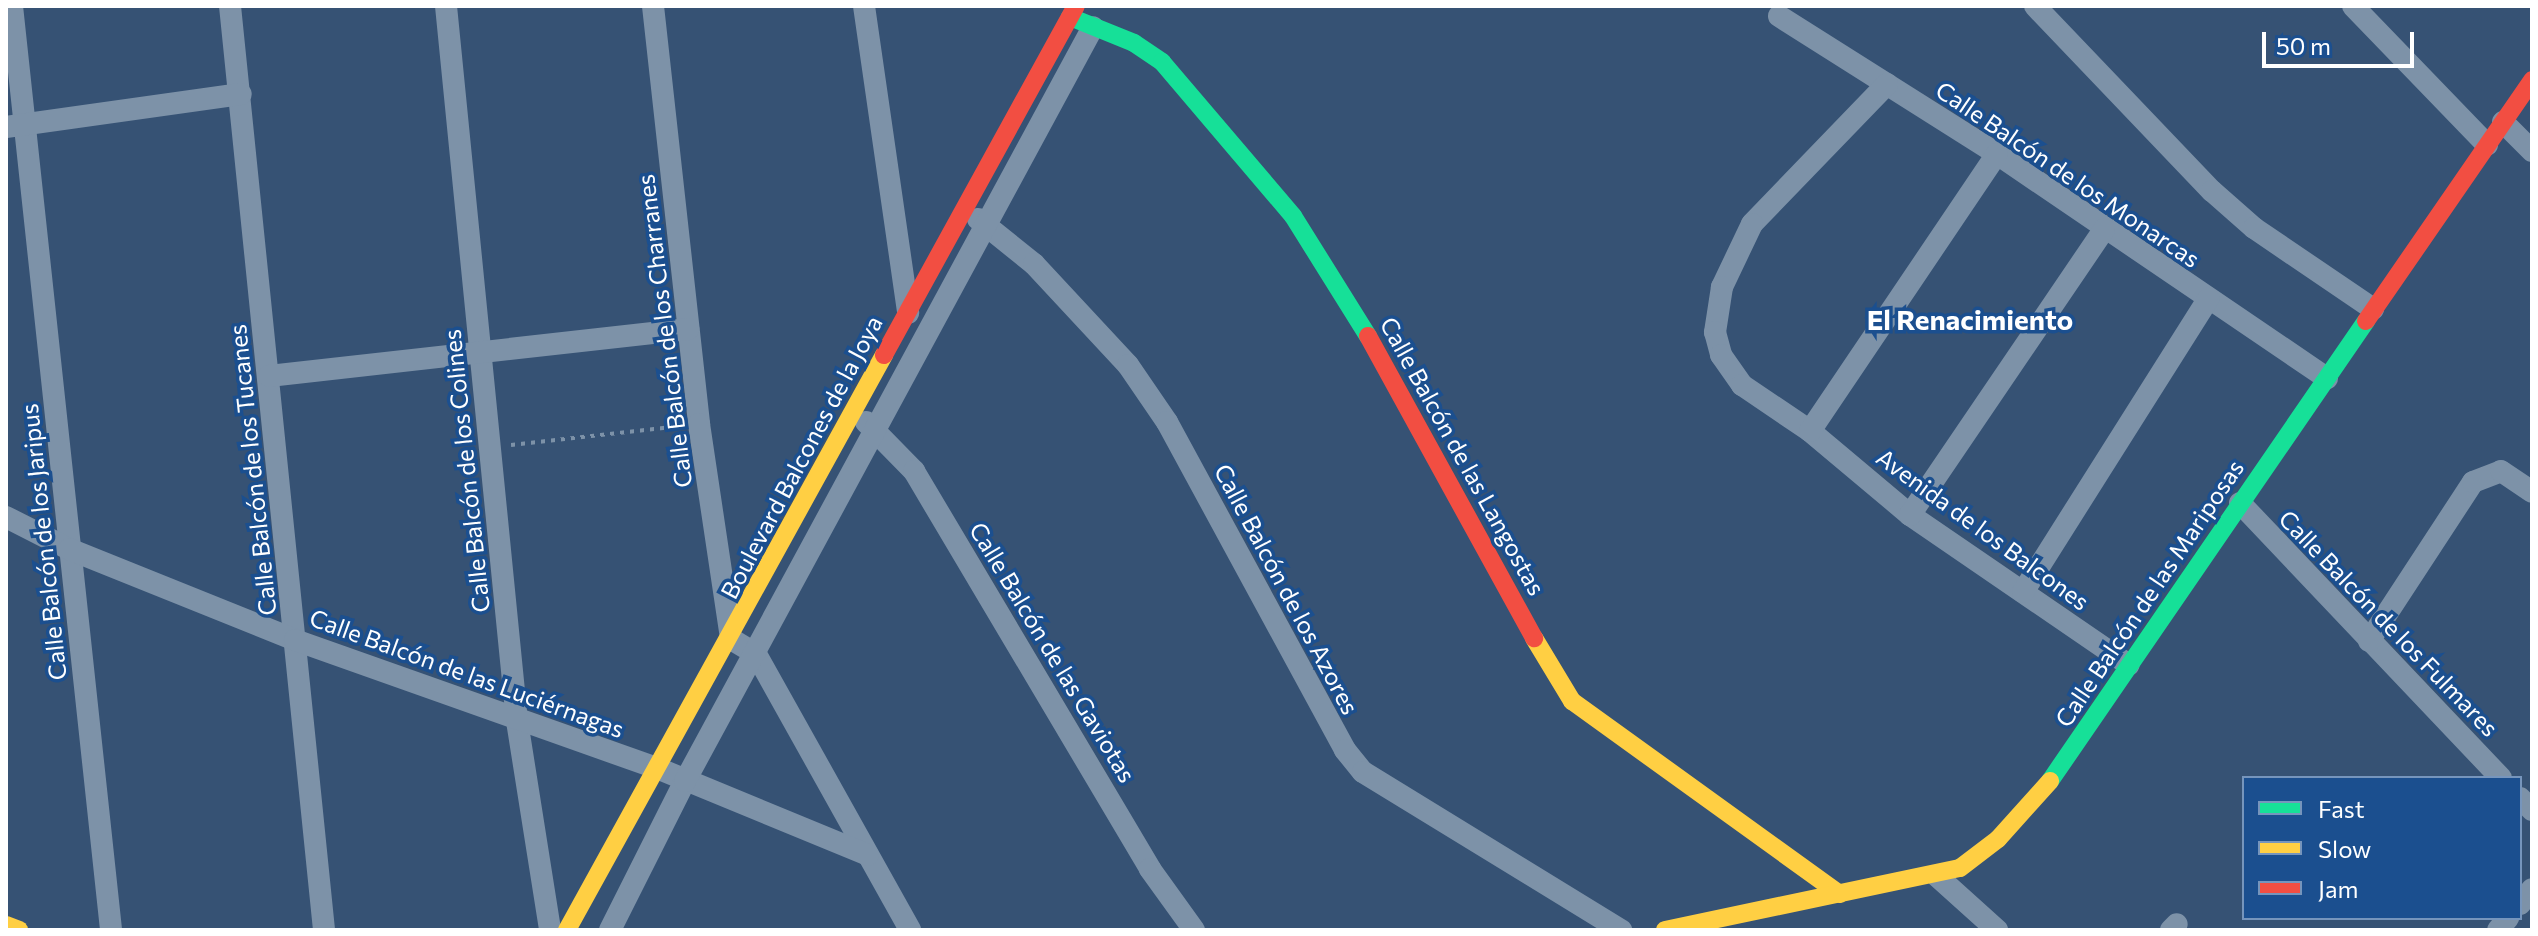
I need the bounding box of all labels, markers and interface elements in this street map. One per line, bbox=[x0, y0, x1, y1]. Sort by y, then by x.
scale bar bbox=[2266, 16, 2418, 66]
text: 50 m bbox=[2276, 31, 2331, 60]
street label: Calle Balcón de los Monarcas bbox=[1931, 75, 2205, 273]
street label: Calle Balcón de los Charranes bbox=[630, 173, 698, 489]
district label: El Renacimiento bbox=[1867, 302, 2073, 336]
street label: Boulevard Balcones de la Joya bbox=[714, 311, 888, 603]
street label: Calle Balcón de las Langostas bbox=[1374, 312, 1552, 600]
street label: Calle Balcón de los Tucanes bbox=[222, 323, 282, 617]
street label: Calle Balcón de los Colines bbox=[437, 328, 495, 614]
street label: Calle Balcón de los Jaripus bbox=[14, 402, 72, 682]
street label: Avenida de los Balcones bbox=[1871, 442, 2095, 616]
street label: Calle Balcón de las Mariposas bbox=[2049, 454, 2249, 732]
street label: Calle Balcón de los Azores bbox=[1209, 459, 1365, 719]
street label: Calle Balcón de los Fulmares bbox=[2273, 504, 2505, 742]
street label: Calle Balcón de las Gaviotas bbox=[964, 517, 1142, 787]
street label: Calle Balcón de las Luciérnagas bbox=[306, 603, 628, 743]
legend bbox=[2242, 776, 2522, 920]
text: Fast bbox=[2318, 794, 2365, 823]
text: Slow bbox=[2318, 834, 2371, 863]
text: Jam bbox=[2318, 874, 2358, 903]

